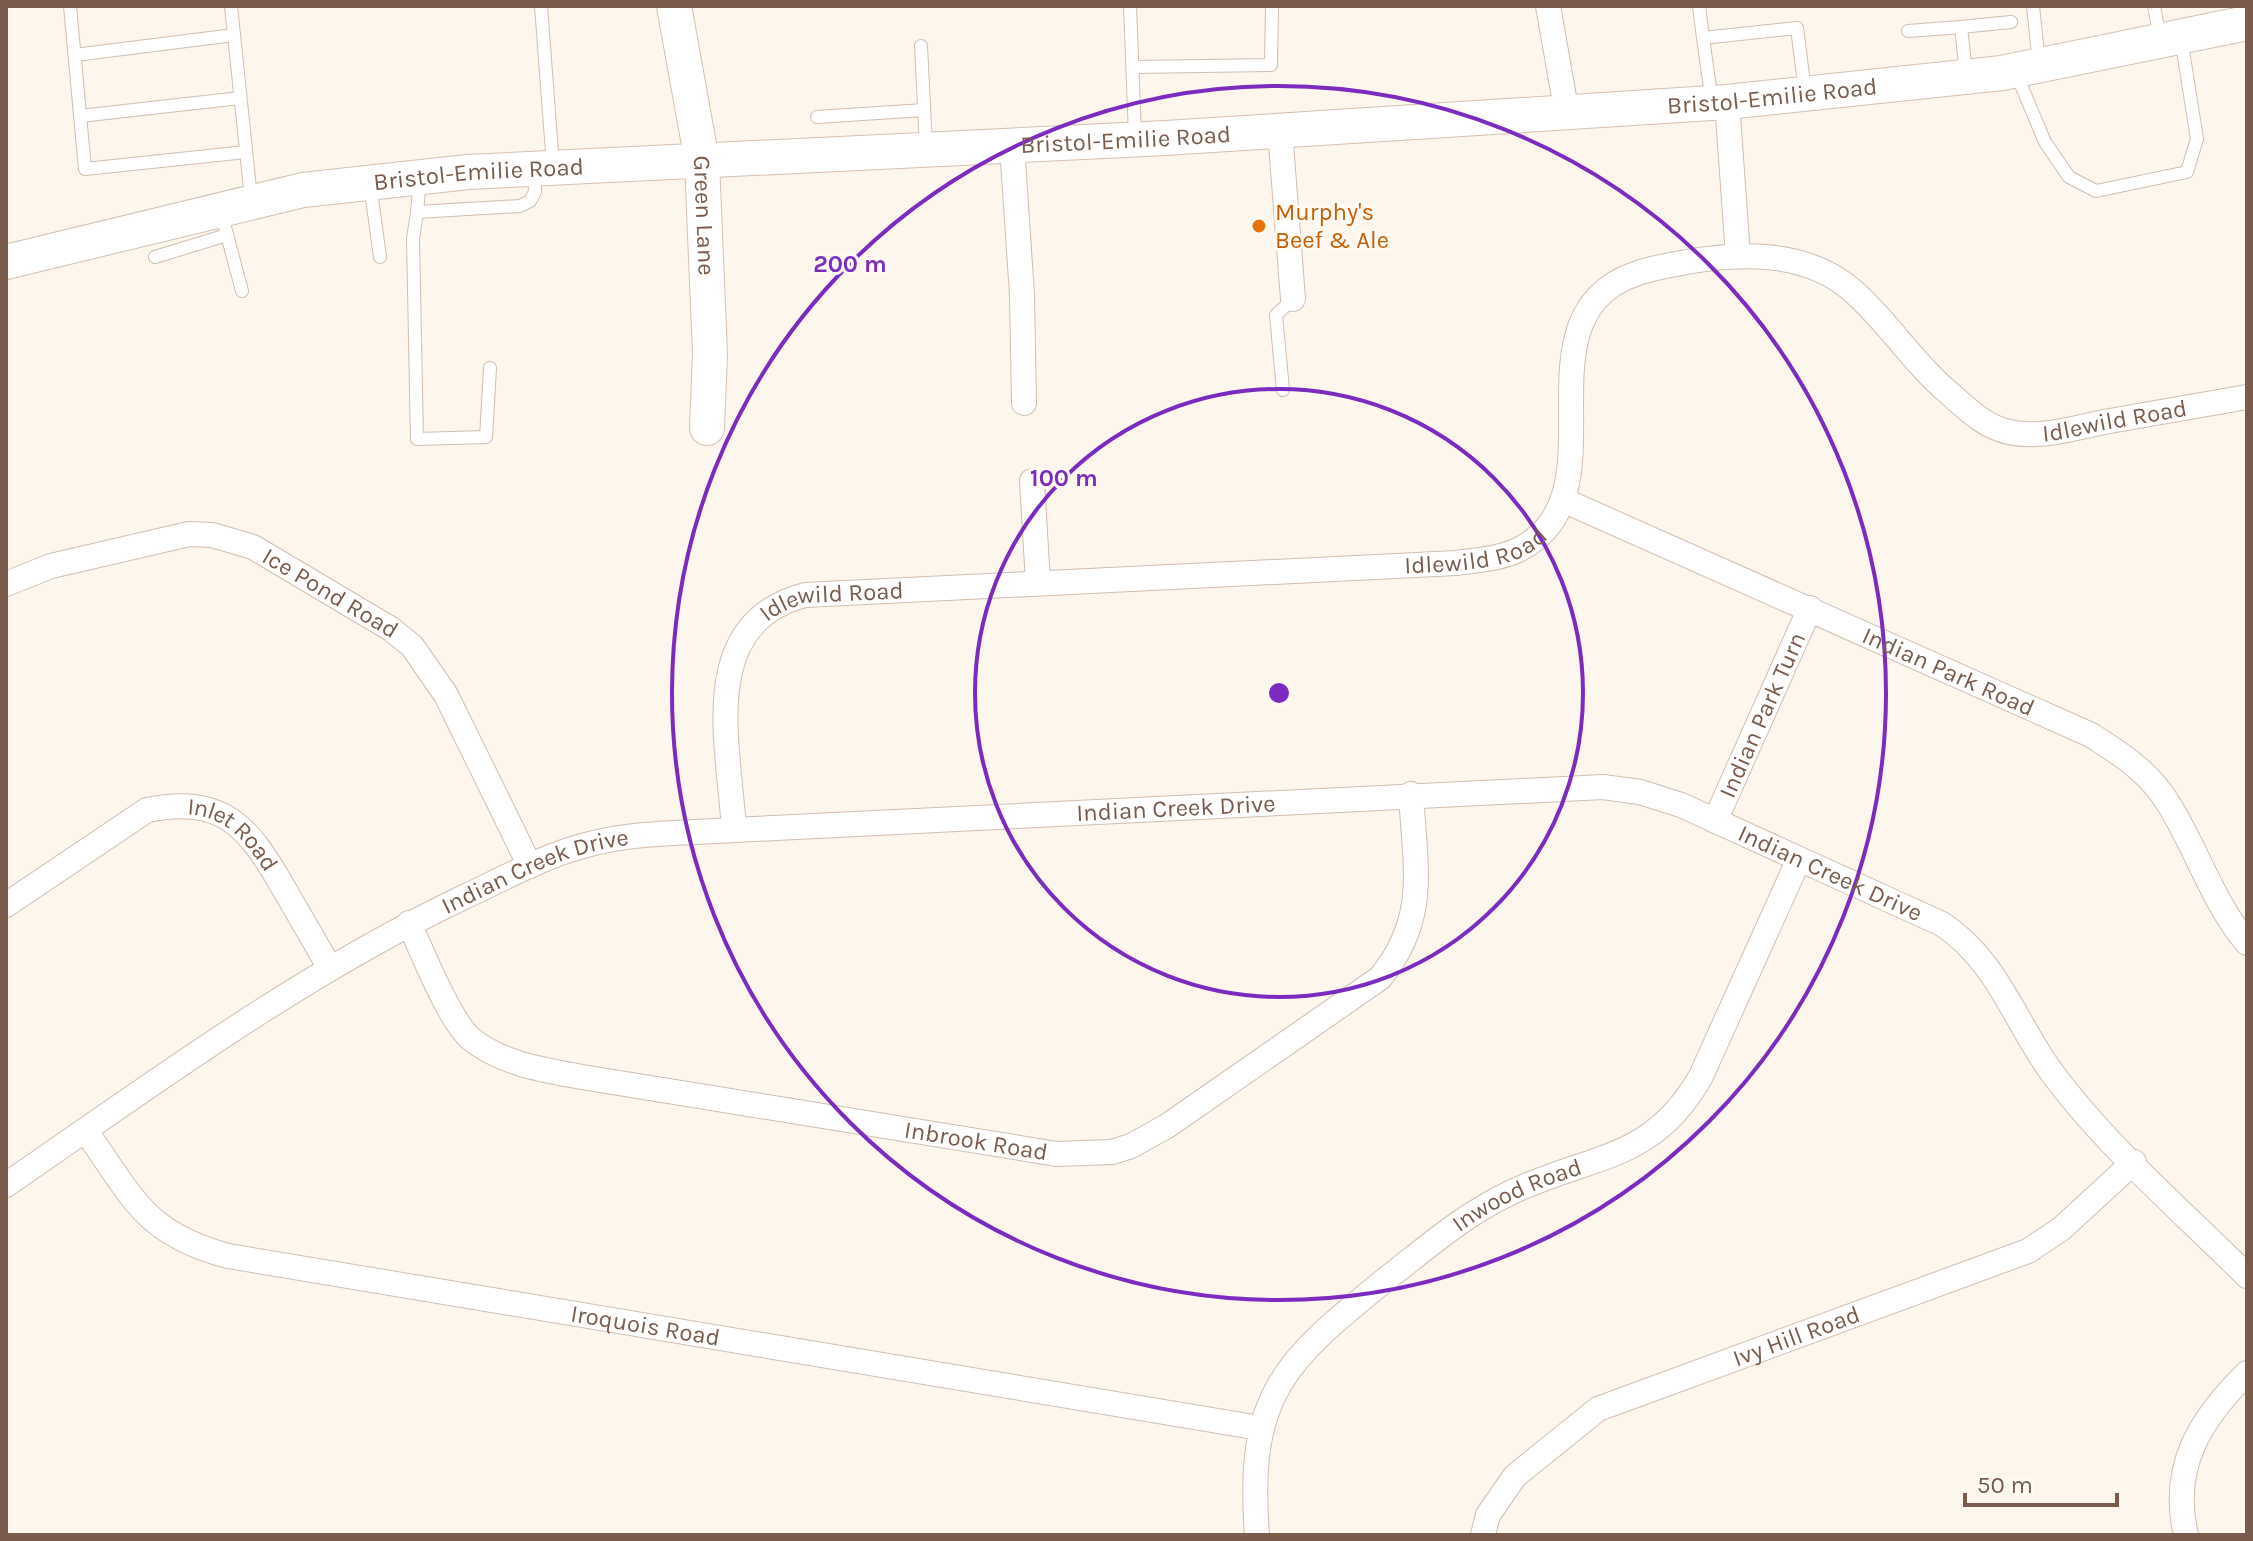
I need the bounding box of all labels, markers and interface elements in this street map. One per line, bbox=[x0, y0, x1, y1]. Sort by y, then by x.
street label: Bristol-Emilie Road bbox=[1666, 72, 1879, 120]
street label: Bristol-Emilie Road bbox=[1020, 120, 1232, 159]
street label: Bristol-Emilie Road bbox=[372, 152, 584, 196]
street label: Green Lane bbox=[688, 155, 721, 276]
place label: Murphy's Beef & Ale bbox=[1275, 198, 1389, 254]
marker: Murphy's Beef & Ale bbox=[1250, 217, 1268, 235]
text: 200 m bbox=[813, 250, 887, 278]
street label: Idlewild Road bbox=[2041, 394, 2189, 448]
text: 100 m bbox=[1030, 464, 1098, 492]
street label: Idlewild Road bbox=[1404, 522, 1553, 580]
street label: Ice Pond Road bbox=[257, 542, 404, 644]
street label: Idlewild Road bbox=[754, 576, 904, 627]
street label: Indian Park Road bbox=[1858, 621, 2039, 722]
street label: Indian Park Turn bbox=[1713, 628, 1811, 802]
centre of rings bbox=[1265, 679, 1293, 707]
street label: Indian Creek Drive bbox=[1076, 789, 1276, 827]
street label: Inlet Road bbox=[186, 792, 284, 876]
street label: Indian Creek Drive bbox=[1734, 819, 1927, 927]
street label: Indian Creek Drive bbox=[437, 823, 630, 920]
street label: Inbrook Road bbox=[902, 1115, 1050, 1166]
street label: Inwood Road bbox=[1447, 1153, 1585, 1238]
street label: Iroquois Road bbox=[569, 1299, 722, 1352]
street label: Ivy Hill Road bbox=[1729, 1300, 1864, 1372]
scale bar bbox=[1965, 1457, 2117, 1507]
text: 50 m bbox=[1977, 1471, 2033, 1499]

